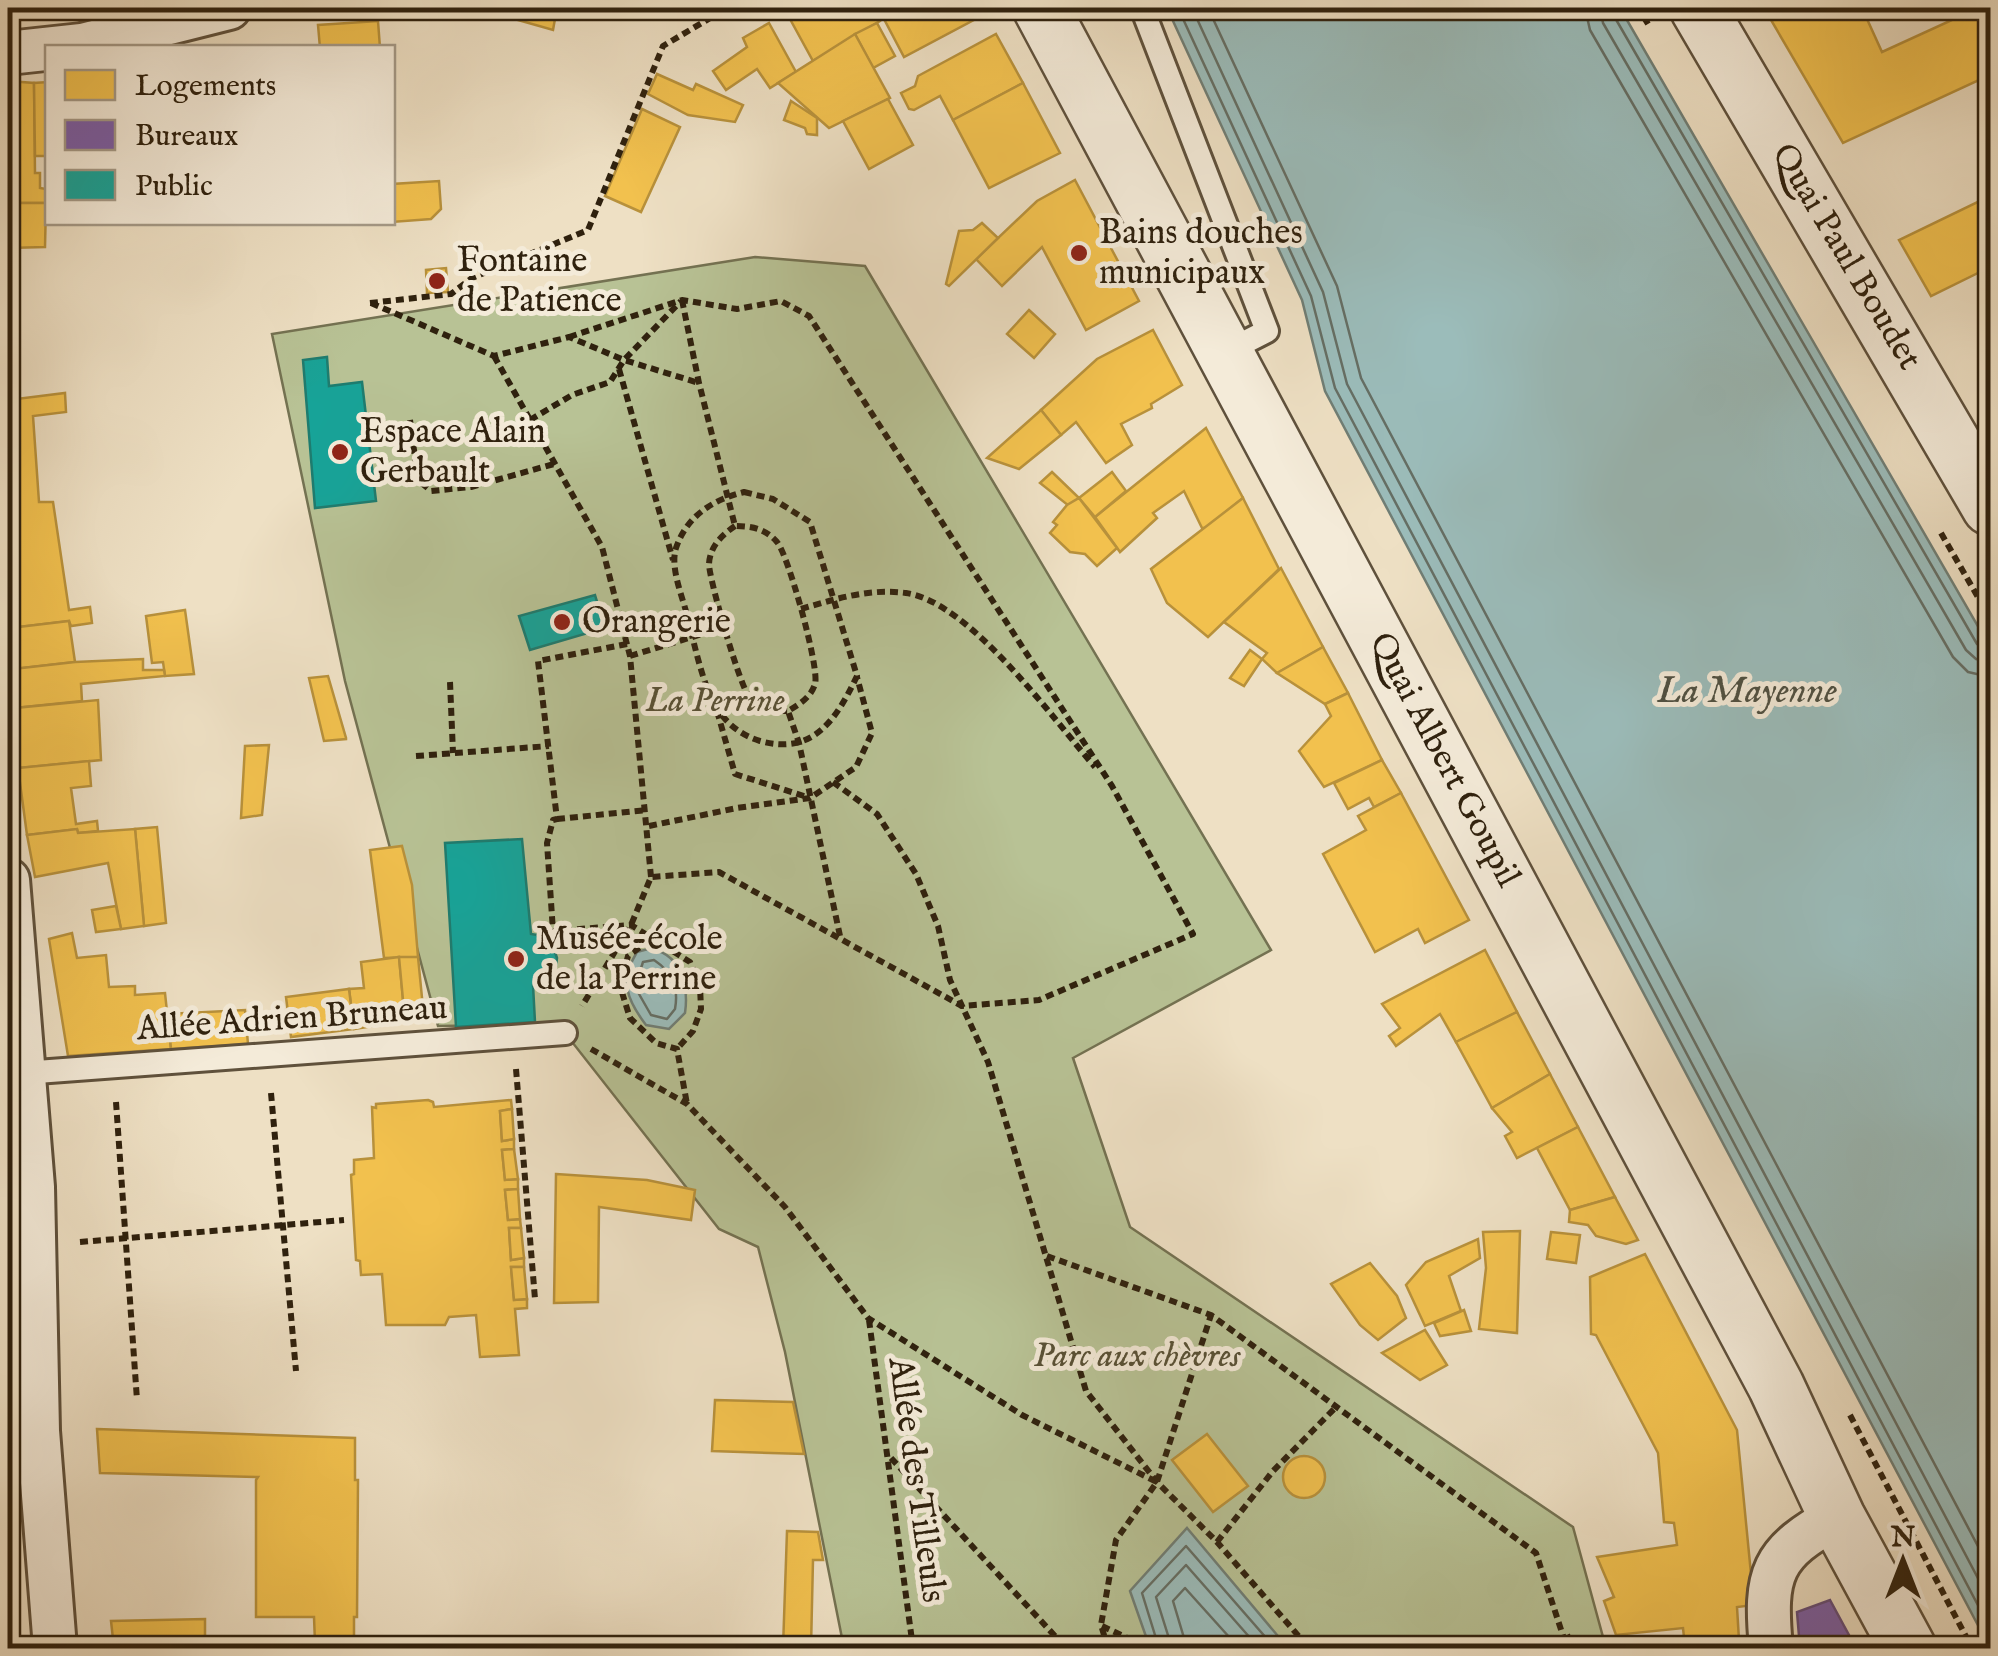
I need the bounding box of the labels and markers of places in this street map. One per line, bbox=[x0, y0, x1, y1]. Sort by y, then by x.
place label: Bains douches municipaux bbox=[1099, 211, 1303, 296]
place label: Fontaine de Patience bbox=[457, 239, 622, 324]
marker: Bains douches municipaux bbox=[1068, 242, 1090, 264]
marker: Fontaine de Patience bbox=[426, 270, 448, 292]
place label: Espace Alain Gerbault bbox=[360, 410, 546, 495]
marker: Espace Alain Gerbault bbox=[329, 441, 351, 463]
place label: Orangerie bbox=[582, 600, 731, 645]
marker: Orangerie bbox=[551, 611, 573, 633]
place label: Musée-école de la Perrine bbox=[536, 917, 723, 1002]
marker: Musée-école de la Perrine bbox=[505, 948, 527, 970]

